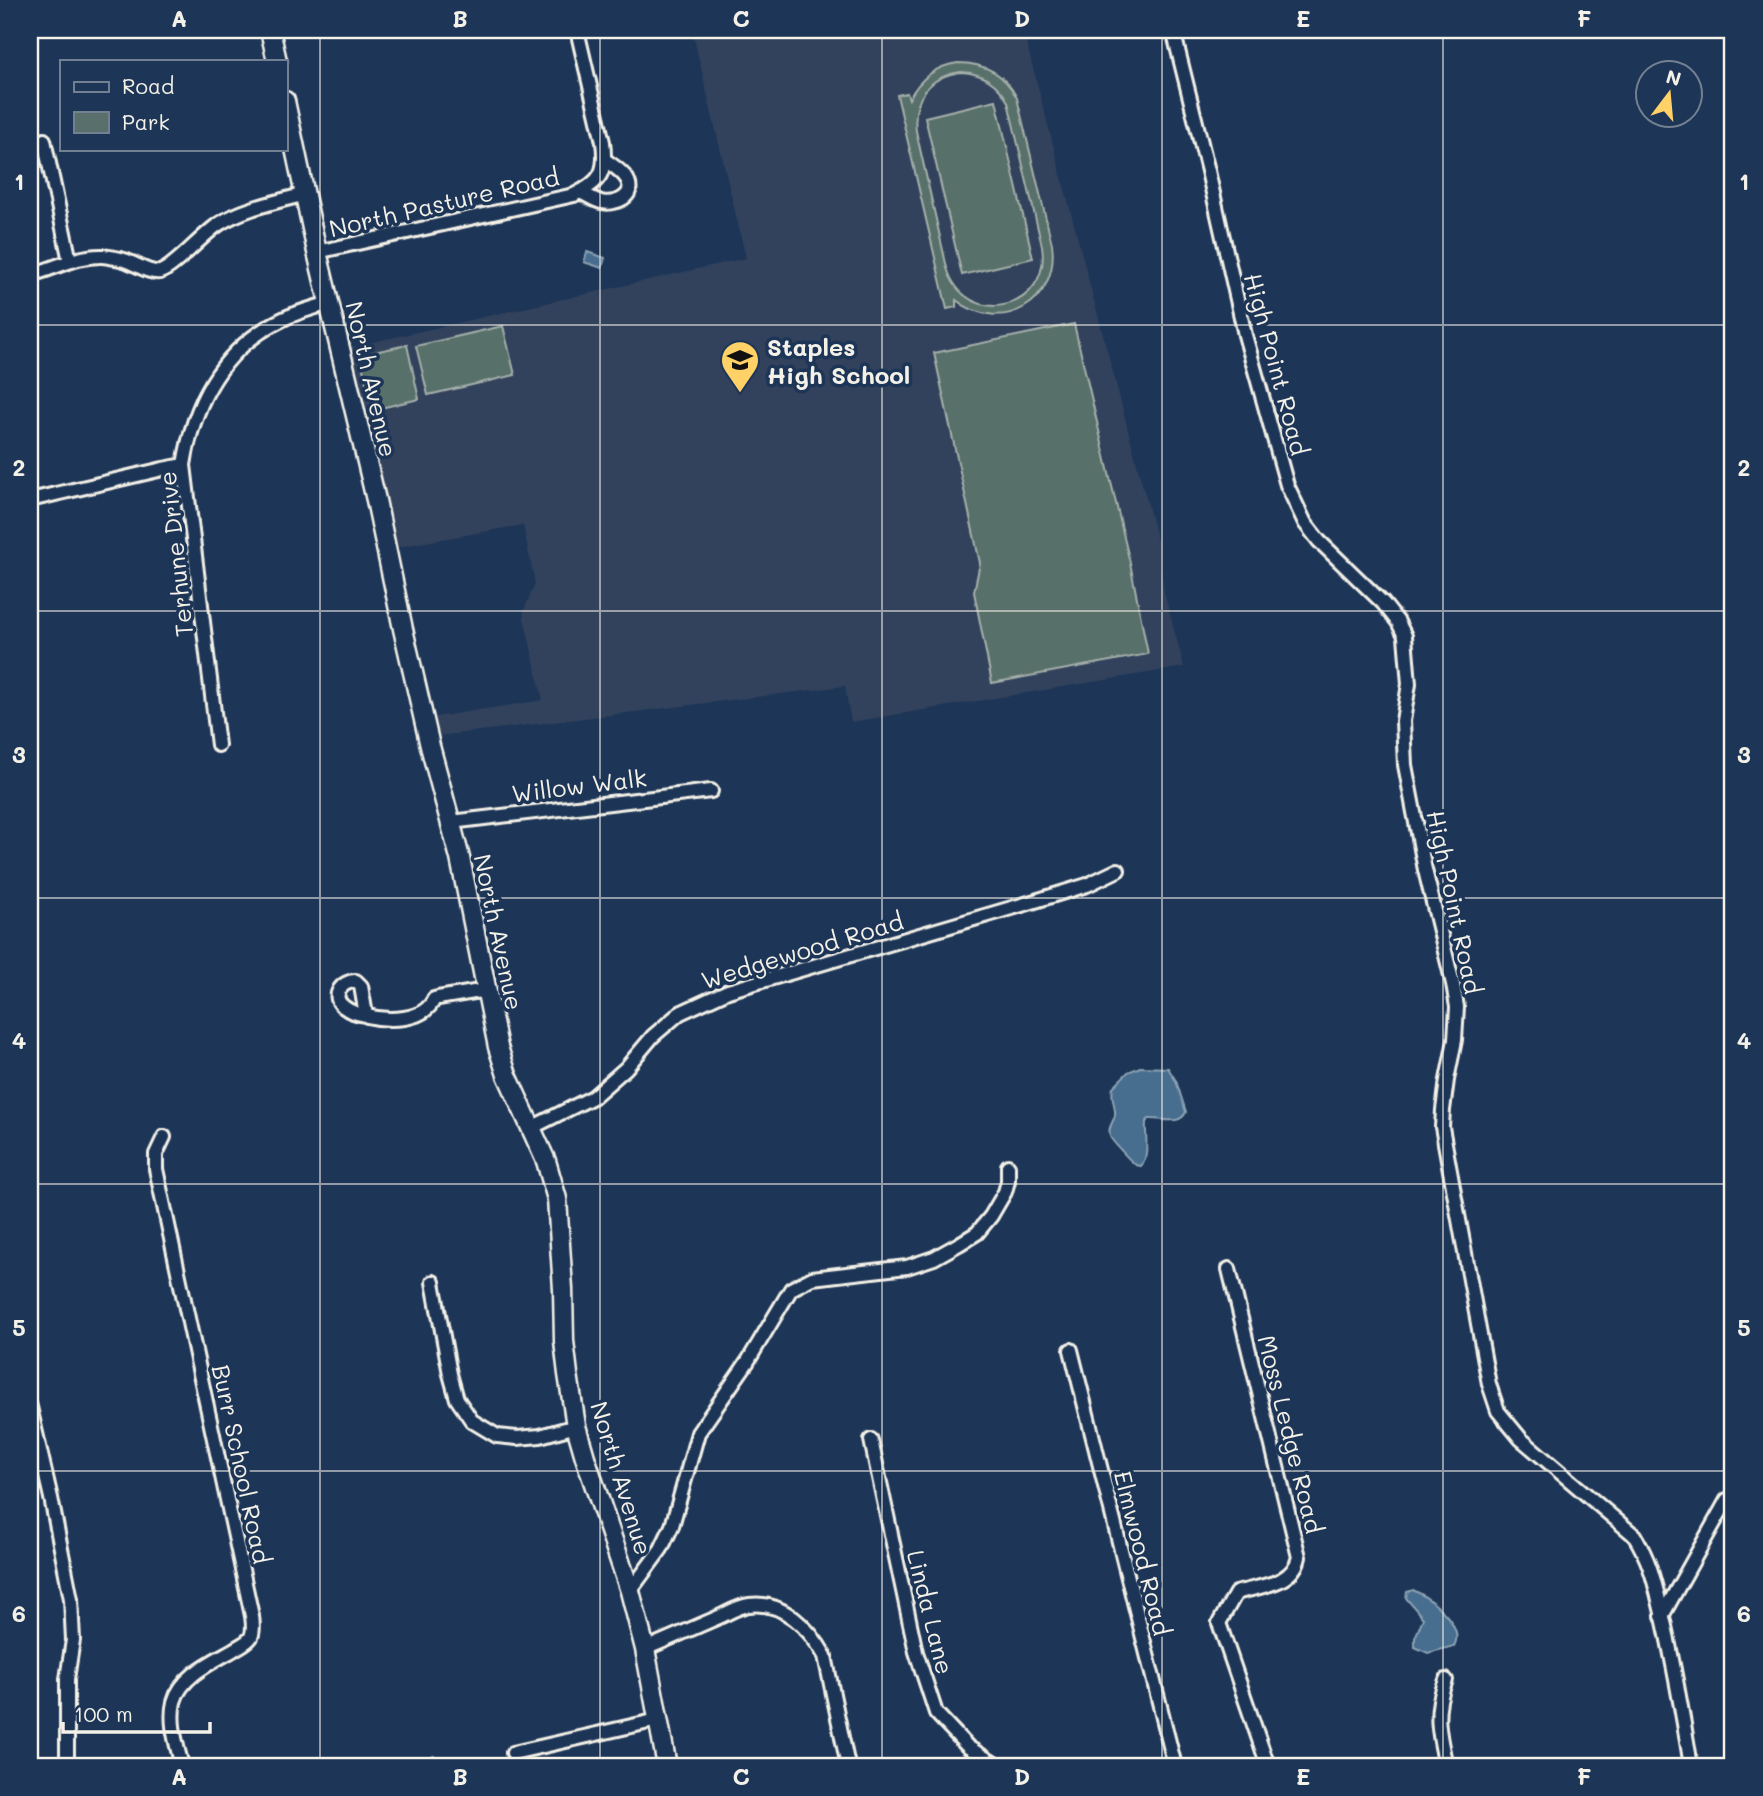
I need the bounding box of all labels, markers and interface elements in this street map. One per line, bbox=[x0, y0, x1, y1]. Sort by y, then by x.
text: A bbox=[171, 3, 187, 33]
text: B bbox=[452, 3, 468, 33]
text: C bbox=[732, 3, 750, 33]
text: D bbox=[1014, 3, 1030, 33]
text: E bbox=[1296, 3, 1310, 33]
text: F bbox=[1577, 3, 1591, 33]
legend bbox=[60, 60, 287, 150]
north arrow bbox=[1634, 60, 1704, 130]
text: N bbox=[1663, 63, 1684, 91]
text: Road bbox=[122, 72, 174, 99]
text: Park bbox=[122, 108, 170, 135]
street label: North Pasture Road bbox=[326, 160, 562, 244]
text: 1 bbox=[14, 166, 24, 196]
text: 1 bbox=[1739, 166, 1749, 196]
street label: High Point Road bbox=[1238, 270, 1316, 458]
street label: North Avenue bbox=[339, 298, 405, 460]
place label: Staples High School bbox=[767, 331, 910, 390]
school or university icon: Staples High School bbox=[719, 339, 761, 394]
text: 2 bbox=[13, 452, 25, 482]
text: 2 bbox=[1738, 452, 1750, 482]
street label: Terhune Drive bbox=[151, 470, 199, 638]
text: 3 bbox=[12, 739, 26, 769]
text: 3 bbox=[1737, 739, 1751, 769]
street label: Willow Walk bbox=[510, 761, 648, 809]
street label: High Point Road bbox=[1420, 807, 1490, 997]
street label: North Avenue bbox=[467, 851, 531, 1013]
street label: Wedgewood Road bbox=[697, 905, 907, 995]
text: 4 bbox=[12, 1025, 26, 1055]
text: 4 bbox=[1737, 1025, 1751, 1055]
text: 5 bbox=[12, 1312, 26, 1342]
text: 5 bbox=[1737, 1312, 1751, 1342]
street label: Moss Ledge Road bbox=[1251, 1332, 1331, 1536]
street label: Burr School Road bbox=[206, 1362, 278, 1566]
street label: North Avenue bbox=[584, 1398, 660, 1558]
street label: Elmwood Road bbox=[1108, 1467, 1178, 1639]
street label: Linda Lane bbox=[901, 1547, 961, 1677]
text: 6 bbox=[12, 1598, 26, 1628]
text: 6 bbox=[1737, 1598, 1751, 1628]
scale bar bbox=[63, 1691, 210, 1735]
text: 100 m bbox=[74, 1700, 133, 1727]
text: A bbox=[171, 1761, 187, 1791]
text: B bbox=[452, 1761, 468, 1791]
text: C bbox=[732, 1761, 750, 1791]
text: D bbox=[1014, 1761, 1030, 1791]
text: E bbox=[1296, 1761, 1310, 1791]
text: F bbox=[1577, 1761, 1591, 1791]

